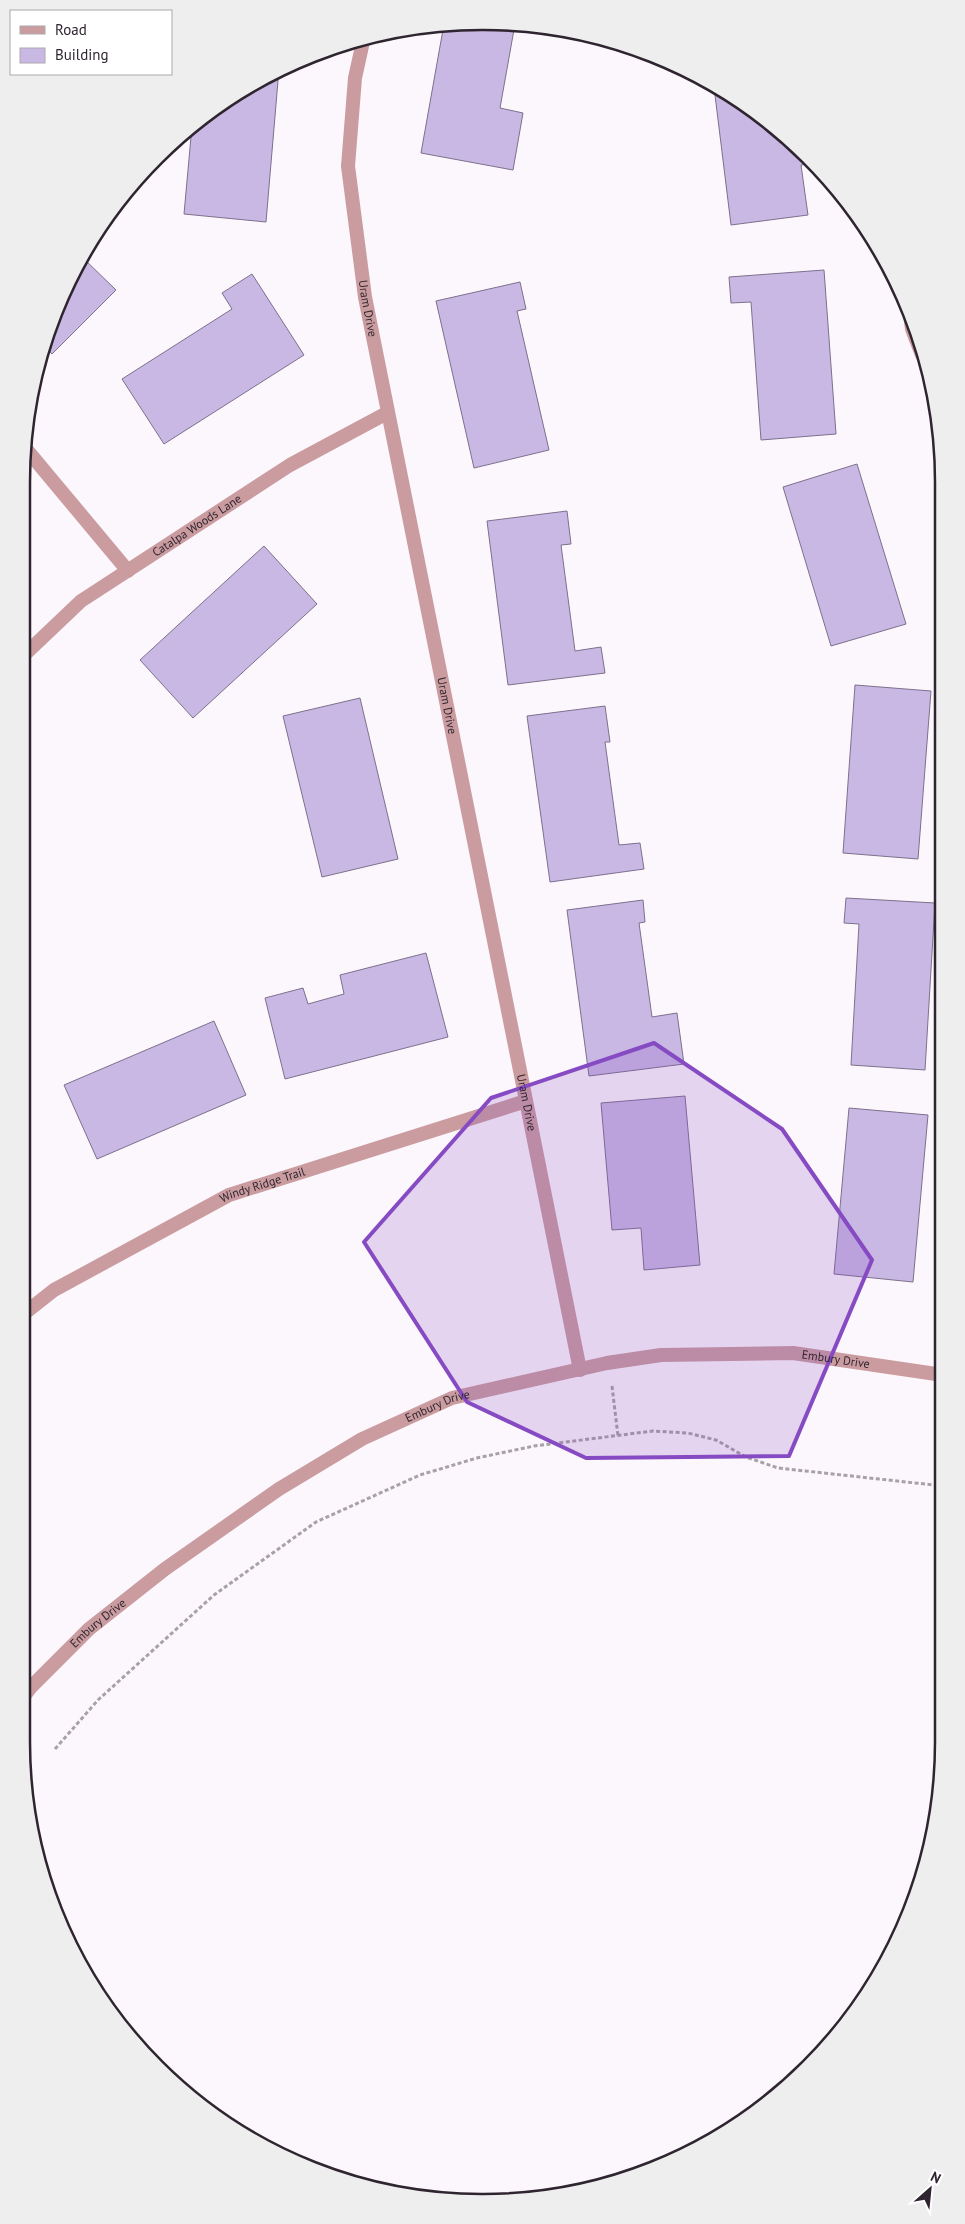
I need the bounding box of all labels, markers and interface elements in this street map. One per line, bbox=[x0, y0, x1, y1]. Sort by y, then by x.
legend bbox=[10, 10, 172, 75]
text: Road bbox=[55, 20, 87, 39]
text: Building bbox=[55, 45, 109, 64]
street label: Uram Drive bbox=[356, 279, 381, 338]
street label: Catalpa Woods Lane bbox=[149, 491, 244, 560]
street label: Uram Drive bbox=[434, 676, 460, 735]
street label: Uram Drive bbox=[514, 1073, 540, 1132]
street label: Windy Ridge Trail bbox=[217, 1163, 307, 1206]
street label: Embury Drive bbox=[801, 1346, 871, 1371]
street label: Embury Drive bbox=[403, 1386, 471, 1425]
street label: Embury Drive bbox=[67, 1595, 129, 1651]
north arrow bbox=[905, 2164, 955, 2214]
text: N bbox=[928, 2167, 944, 2188]

